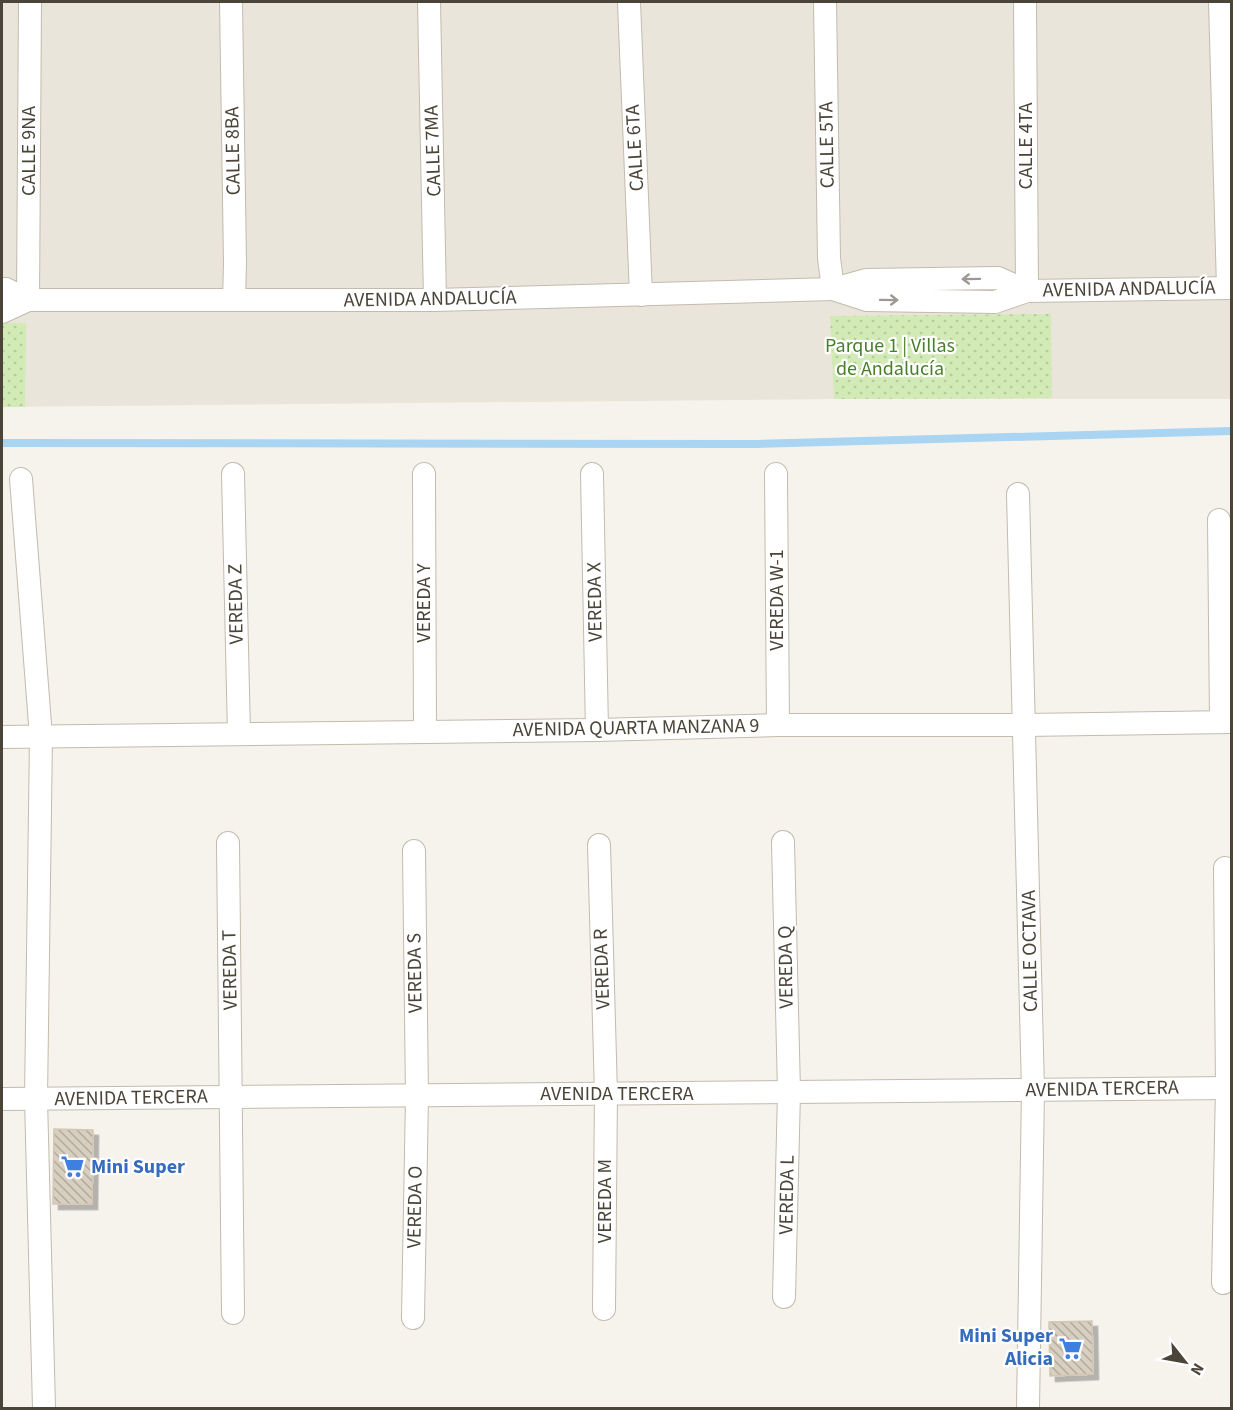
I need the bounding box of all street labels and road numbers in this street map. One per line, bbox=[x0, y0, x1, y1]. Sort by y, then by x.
street label: CALLE 5TA bbox=[812, 101, 842, 189]
street label: CALLE 4TA bbox=[1012, 102, 1040, 189]
street label: CALLE 6TA bbox=[619, 104, 651, 192]
street label: CALLE 7MA bbox=[417, 105, 449, 197]
street label: CALLE 9NA bbox=[15, 106, 43, 196]
street label: CALLE 8BA bbox=[218, 106, 248, 196]
street label: AVENIDA ANDALUCÍA bbox=[1042, 273, 1216, 305]
street label: AVENIDA ANDALUCÍA bbox=[343, 283, 517, 315]
street label: VEREDA W-1 bbox=[763, 549, 791, 651]
street label: VEREDA X bbox=[580, 562, 610, 642]
street label: VEREDA Y bbox=[410, 563, 438, 643]
street label: VEREDA Z bbox=[221, 564, 251, 644]
street label: AVENIDA QUARTA MANZANA 9 bbox=[512, 712, 760, 744]
street label: CALLE OCTAVA bbox=[1015, 890, 1045, 1012]
street label: VEREDA Q bbox=[771, 925, 801, 1009]
street label: VEREDA R bbox=[587, 928, 617, 1010]
street label: VEREDA T bbox=[215, 929, 245, 1010]
street label: VEREDA S bbox=[400, 933, 430, 1013]
street label: AVENIDA TERCERA bbox=[1025, 1074, 1179, 1104]
street label: AVENIDA TERCERA bbox=[540, 1080, 694, 1108]
street label: AVENIDA TERCERA bbox=[54, 1083, 208, 1113]
street label: VEREDA L bbox=[772, 1155, 802, 1235]
street label: VEREDA M bbox=[591, 1159, 619, 1243]
street label: VEREDA O bbox=[400, 1165, 430, 1249]

